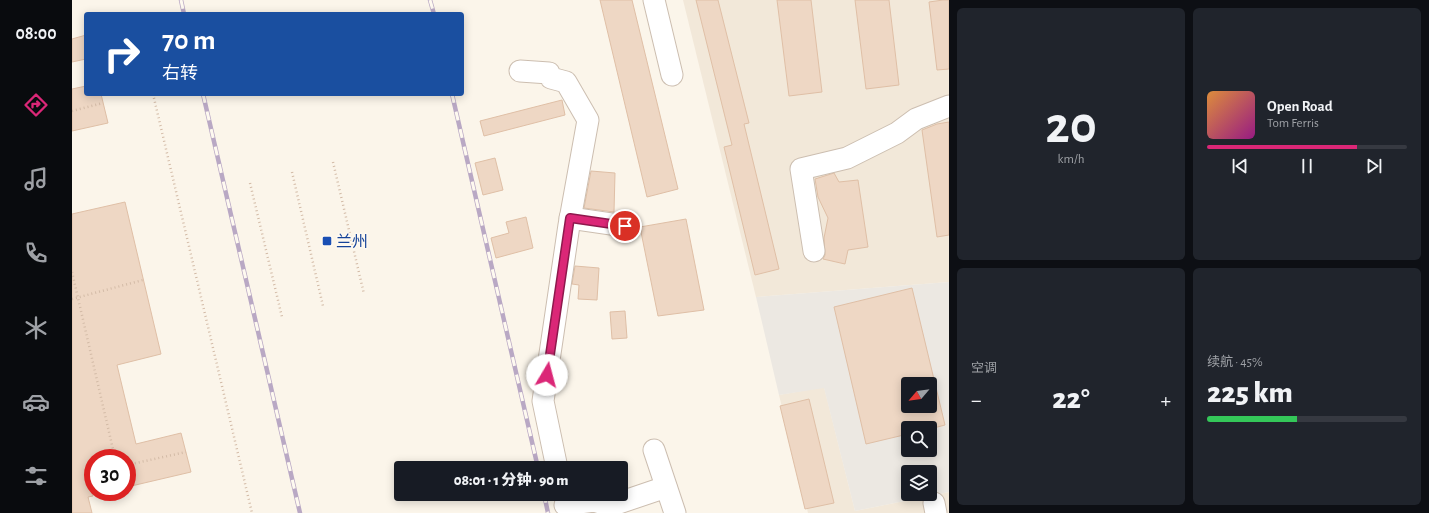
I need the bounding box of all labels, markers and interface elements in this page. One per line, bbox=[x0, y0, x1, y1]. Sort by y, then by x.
text: 08:00 bbox=[15, 25, 57, 43]
text: 70 m bbox=[162, 27, 216, 55]
icon: right bbox=[96, 28, 148, 80]
text: 右转 bbox=[162, 65, 198, 83]
icon: directions bbox=[22, 91, 50, 119]
text: Open Road bbox=[1267, 99, 1333, 114]
text: 20 bbox=[1045, 100, 1097, 152]
text: Tom Ferris bbox=[1267, 117, 1319, 130]
text: km/h bbox=[1058, 153, 1084, 166]
icon: previous bbox=[1229, 155, 1251, 177]
icon: pause bbox=[1296, 155, 1318, 177]
icon: next bbox=[1363, 155, 1385, 177]
icon: music bbox=[22, 165, 50, 193]
pin bbox=[608, 209, 642, 243]
icon: arrive bbox=[614, 215, 636, 237]
place label: 兰州 bbox=[336, 233, 368, 250]
marker: 兰州 bbox=[321, 235, 333, 247]
icon: phone bbox=[22, 239, 50, 267]
icon: climate bbox=[22, 314, 50, 342]
position arrow bbox=[526, 354, 568, 396]
text: 续航 · 45% bbox=[1207, 356, 1263, 369]
text: 空调 bbox=[971, 362, 997, 375]
north arrow bbox=[901, 377, 937, 413]
map controls bbox=[901, 377, 937, 501]
text: 225 km bbox=[1207, 378, 1293, 408]
text: 22° bbox=[1052, 384, 1090, 414]
icon: car bbox=[22, 388, 50, 416]
text: − bbox=[971, 389, 982, 411]
text: + bbox=[1160, 389, 1171, 411]
button: search bbox=[901, 421, 937, 457]
speed limit sign: 30 bbox=[84, 449, 136, 501]
icon: filters bbox=[22, 462, 50, 490]
button: layers bbox=[901, 465, 937, 501]
text: 08:01 · 1 分钟 · 90 m bbox=[454, 473, 568, 488]

